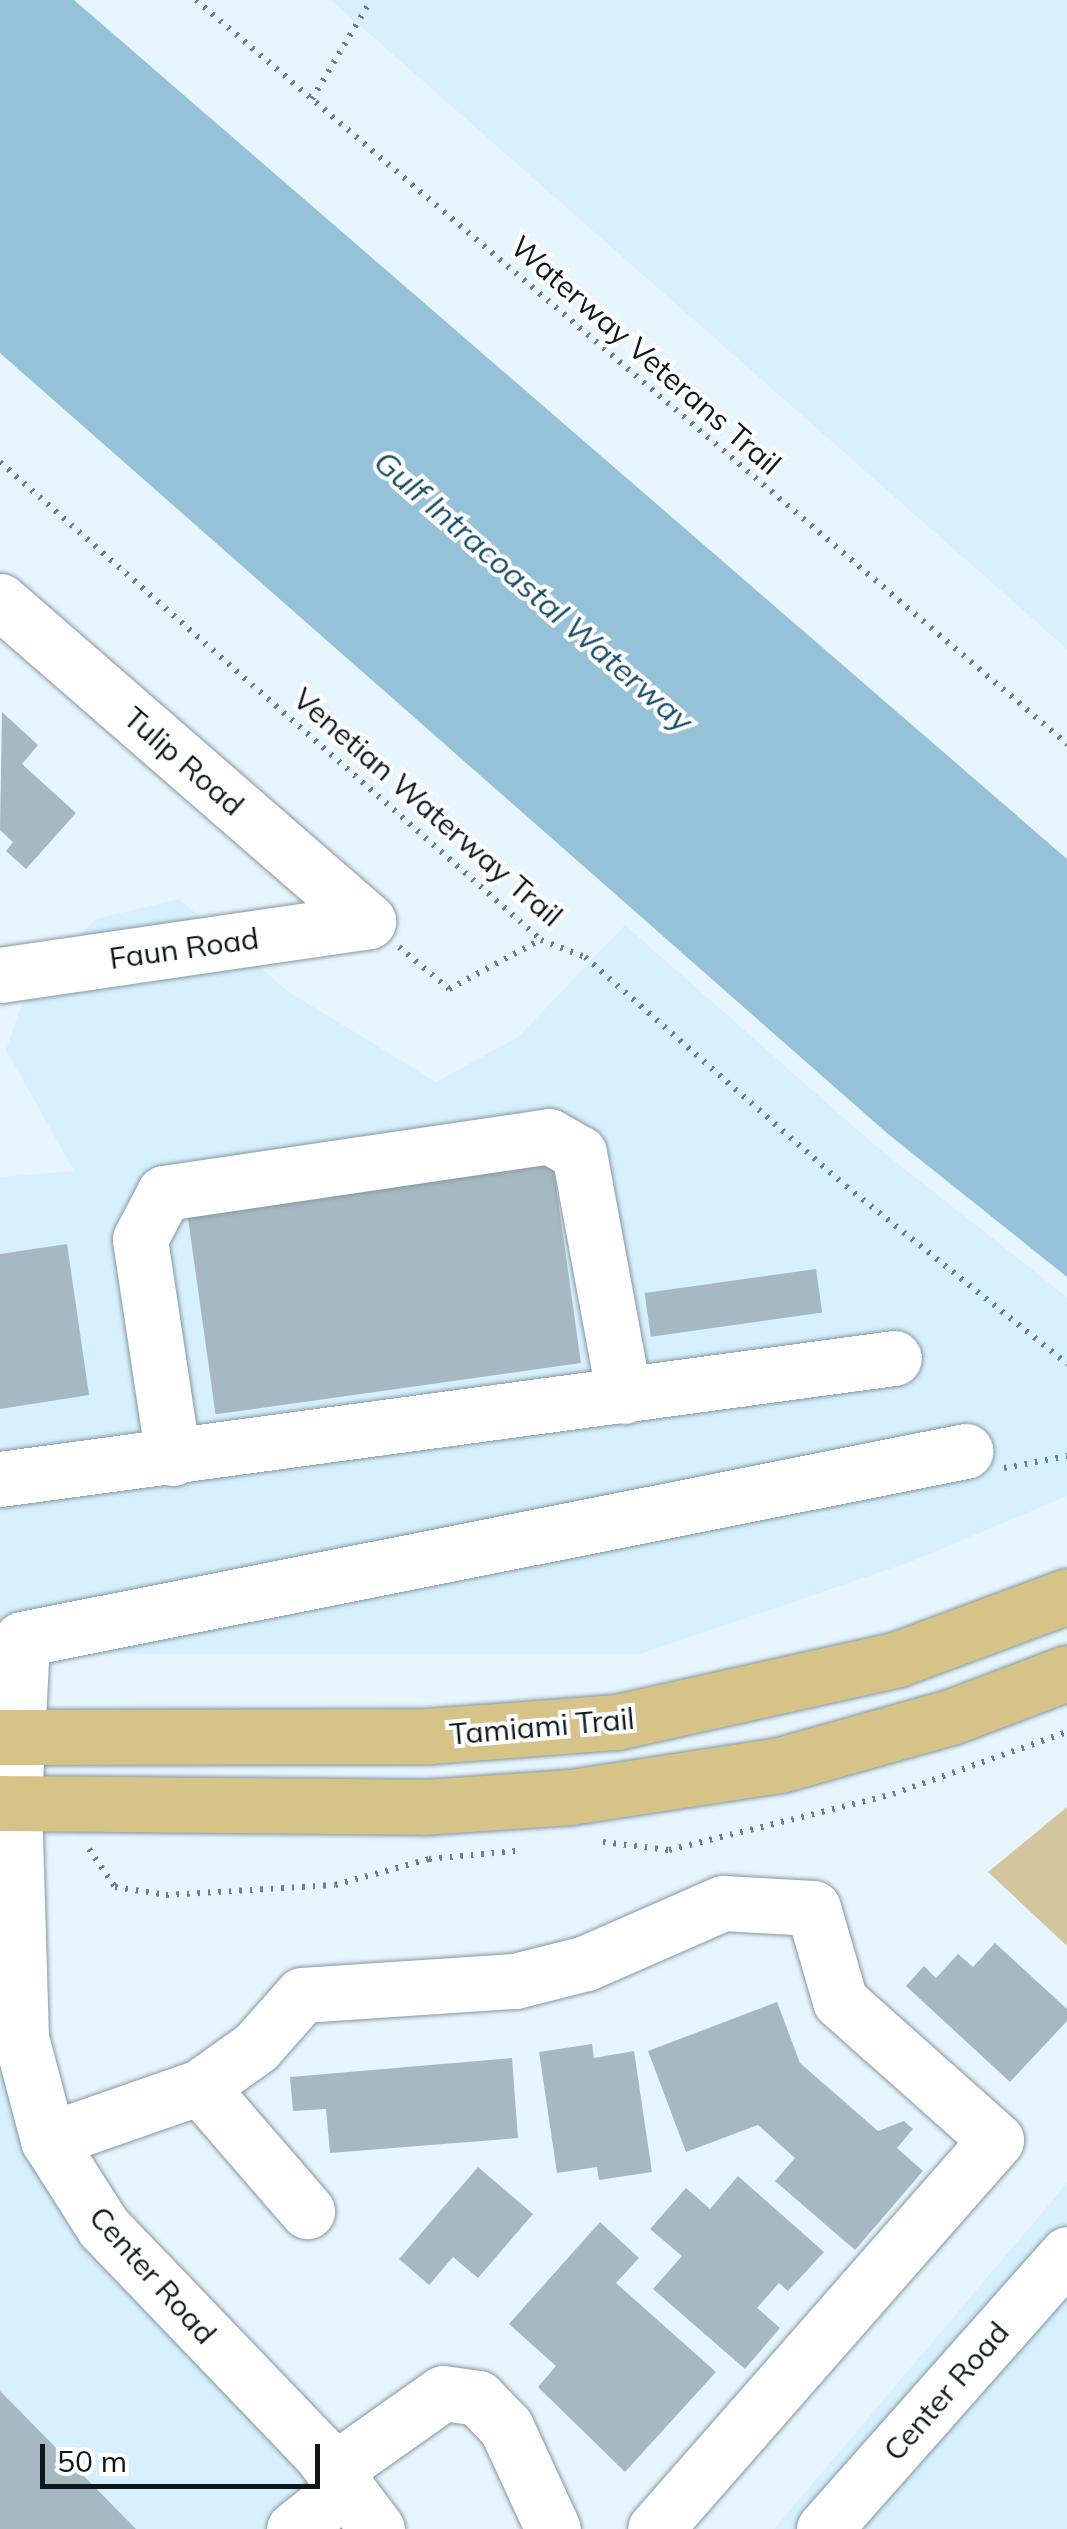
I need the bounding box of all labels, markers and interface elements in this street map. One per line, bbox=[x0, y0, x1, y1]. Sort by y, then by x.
street label: Waterway Veterans Trail bbox=[504, 228, 788, 482]
water label: Gulf Intracoastal Waterway bbox=[367, 442, 701, 740]
street label: Venetian Waterway Trail bbox=[286, 680, 570, 934]
street label: Tulip Road bbox=[117, 699, 251, 823]
street label: Faun Road bbox=[107, 920, 261, 976]
street label: Tamiami Trail bbox=[448, 1700, 636, 1752]
street label: Center Road bbox=[82, 2199, 224, 2351]
street label: Center Road bbox=[876, 2314, 1016, 2468]
scale bar bbox=[45, 2424, 325, 2486]
text: 50 m bbox=[57, 2442, 127, 2480]

